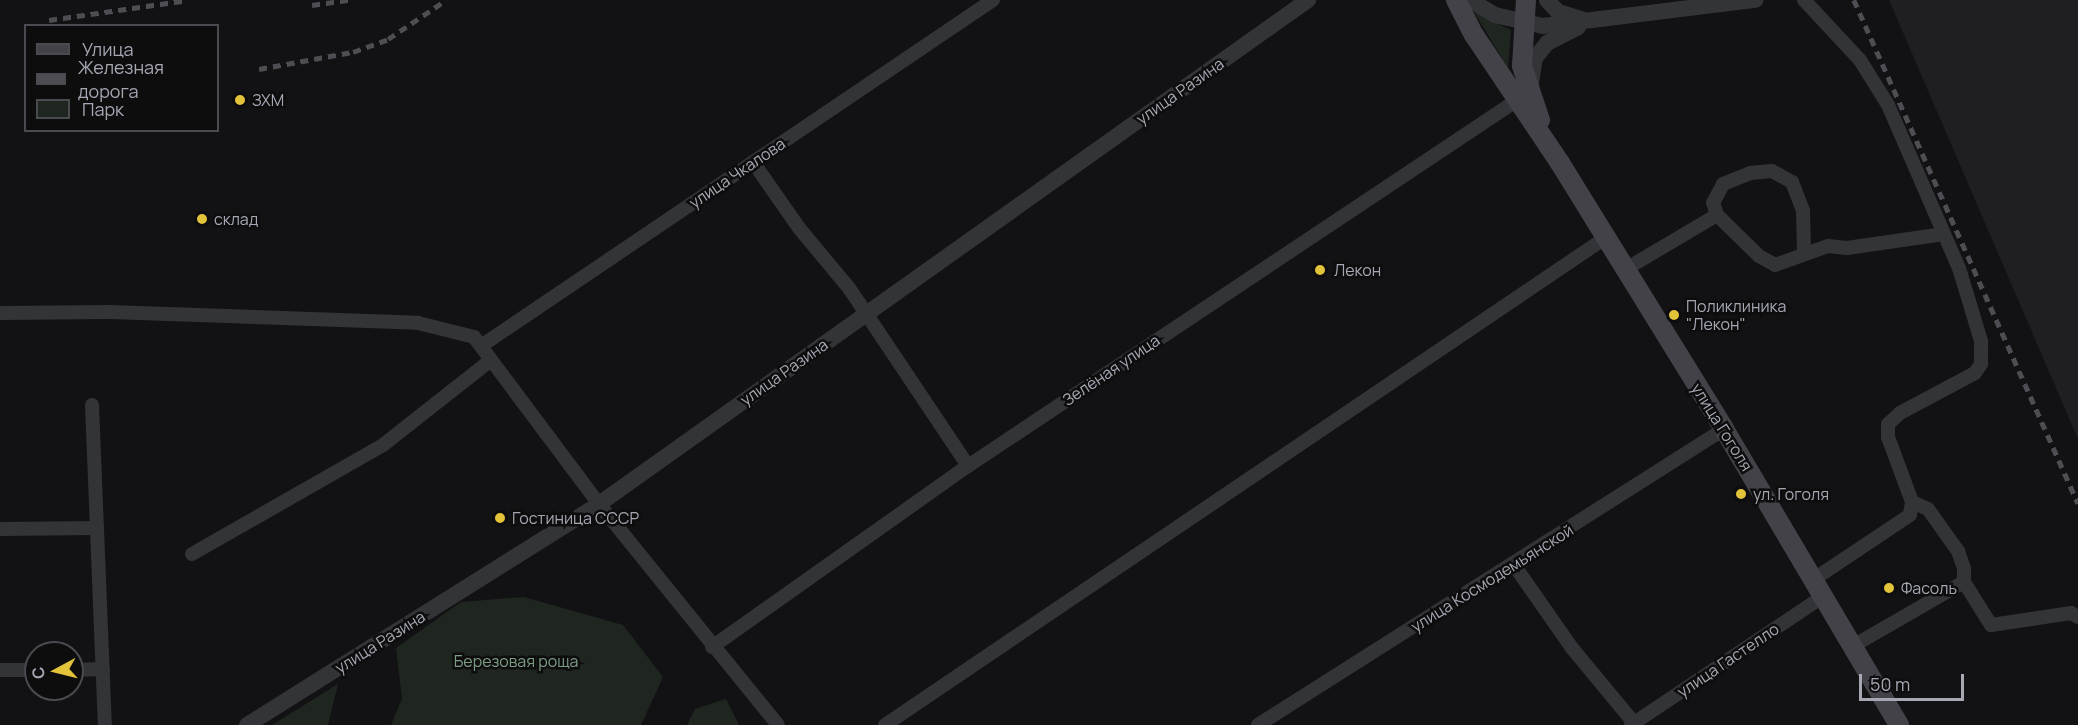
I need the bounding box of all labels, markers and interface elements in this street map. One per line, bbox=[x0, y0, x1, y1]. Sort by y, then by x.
legend bbox=[24, 24, 219, 132]
text: Улица bbox=[82, 37, 134, 61]
street label: улица Разина bbox=[1133, 54, 1227, 128]
text: Железная дорога bbox=[78, 55, 164, 103]
place label: ЗХМ bbox=[252, 90, 284, 110]
marker: ЗХМ bbox=[233, 93, 247, 107]
text: Парк bbox=[82, 97, 124, 121]
street label: улица Чкалова bbox=[685, 134, 789, 212]
place label: склад bbox=[214, 209, 258, 229]
marker: склад bbox=[195, 212, 209, 226]
place label: Лекон bbox=[1334, 260, 1381, 280]
marker: Лекон bbox=[1311, 261, 1329, 279]
place label: Поликлиника "Лекон" bbox=[1686, 296, 1786, 334]
marker: Поликлиника "Лекон" bbox=[1667, 308, 1681, 322]
street label: Зелёная улица bbox=[1059, 330, 1163, 410]
street label: улица Разина bbox=[737, 335, 831, 409]
street label: улица Гоголя bbox=[1687, 380, 1757, 474]
place label: ул. Гоголя bbox=[1753, 484, 1829, 504]
marker: ул. Гоголя bbox=[1734, 487, 1748, 501]
place label: Гостиница СССР bbox=[512, 508, 639, 528]
marker: Гостиница СССР bbox=[493, 511, 507, 525]
street label: улица Космодемьянской bbox=[1407, 520, 1577, 636]
place label: Фасоль bbox=[1901, 578, 1957, 598]
marker: Фасоль bbox=[1882, 581, 1896, 595]
street label: улица Разина bbox=[331, 607, 429, 677]
street label: улица Гастелло bbox=[1673, 619, 1783, 701]
north arrow bbox=[24, 641, 84, 701]
park label: Березовая роща bbox=[454, 651, 578, 671]
scale bar bbox=[1862, 662, 1967, 700]
text: С bbox=[26, 666, 50, 680]
text: 50 m bbox=[1870, 672, 1910, 696]

